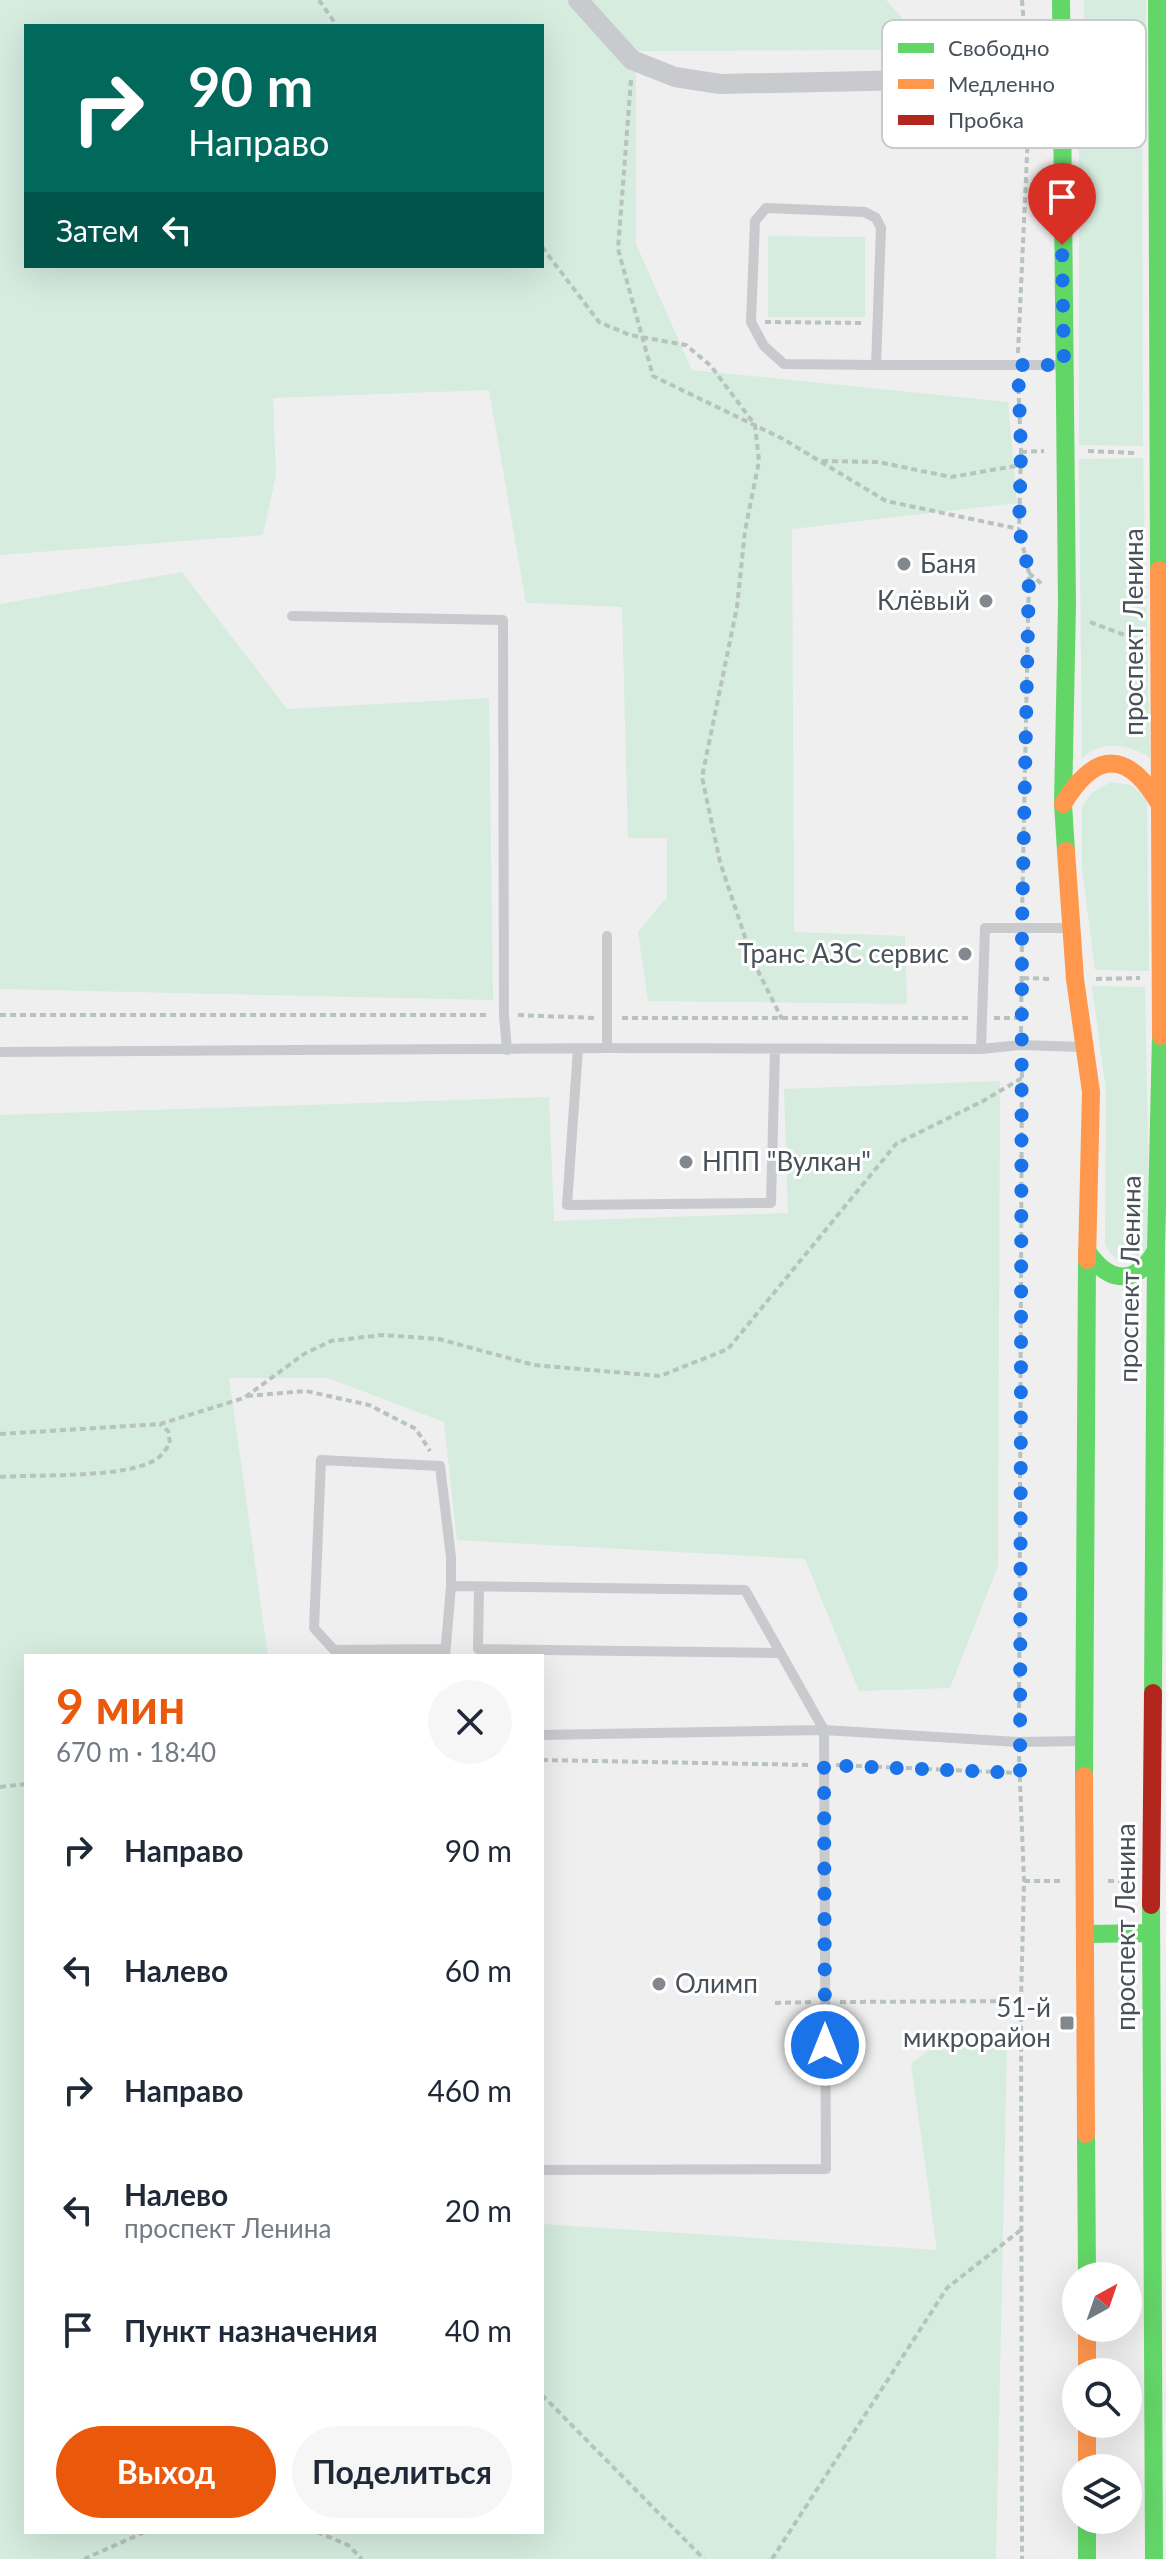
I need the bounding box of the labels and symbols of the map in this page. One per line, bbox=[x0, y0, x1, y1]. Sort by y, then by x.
legend bbox=[882, 20, 1146, 148]
text: Свободно bbox=[948, 34, 1049, 61]
text: Медленно bbox=[948, 70, 1055, 97]
text: Пробка bbox=[948, 106, 1024, 133]
pin bbox=[1028, 163, 1096, 245]
street label: проспект Ленина bbox=[1117, 528, 1149, 736]
place label: Баня bbox=[920, 547, 976, 579]
marker: Баня bbox=[895, 555, 913, 573]
place label: Клёвый bbox=[877, 584, 970, 616]
marker: Клёвый bbox=[977, 592, 995, 610]
place label: Транс АЗС сервис bbox=[738, 937, 949, 969]
marker: Транс АЗС сервис bbox=[956, 945, 974, 963]
place label: НПП "Вулкан" bbox=[702, 1145, 871, 1177]
marker: НПП "Вулкан" bbox=[677, 1153, 695, 1171]
street label: проспект Ленина bbox=[1111, 1175, 1147, 1383]
street label: проспект Ленина bbox=[1109, 1823, 1141, 2031]
place label: Олимп bbox=[675, 1967, 758, 1999]
marker: Олимп bbox=[650, 1975, 668, 1993]
place label: 51-й микрорайон bbox=[903, 1991, 1051, 2053]
position arrow bbox=[783, 2003, 867, 2087]
marker: 51-й микрорайон bbox=[1058, 2014, 1076, 2032]
north arrow bbox=[1062, 2262, 1142, 2342]

